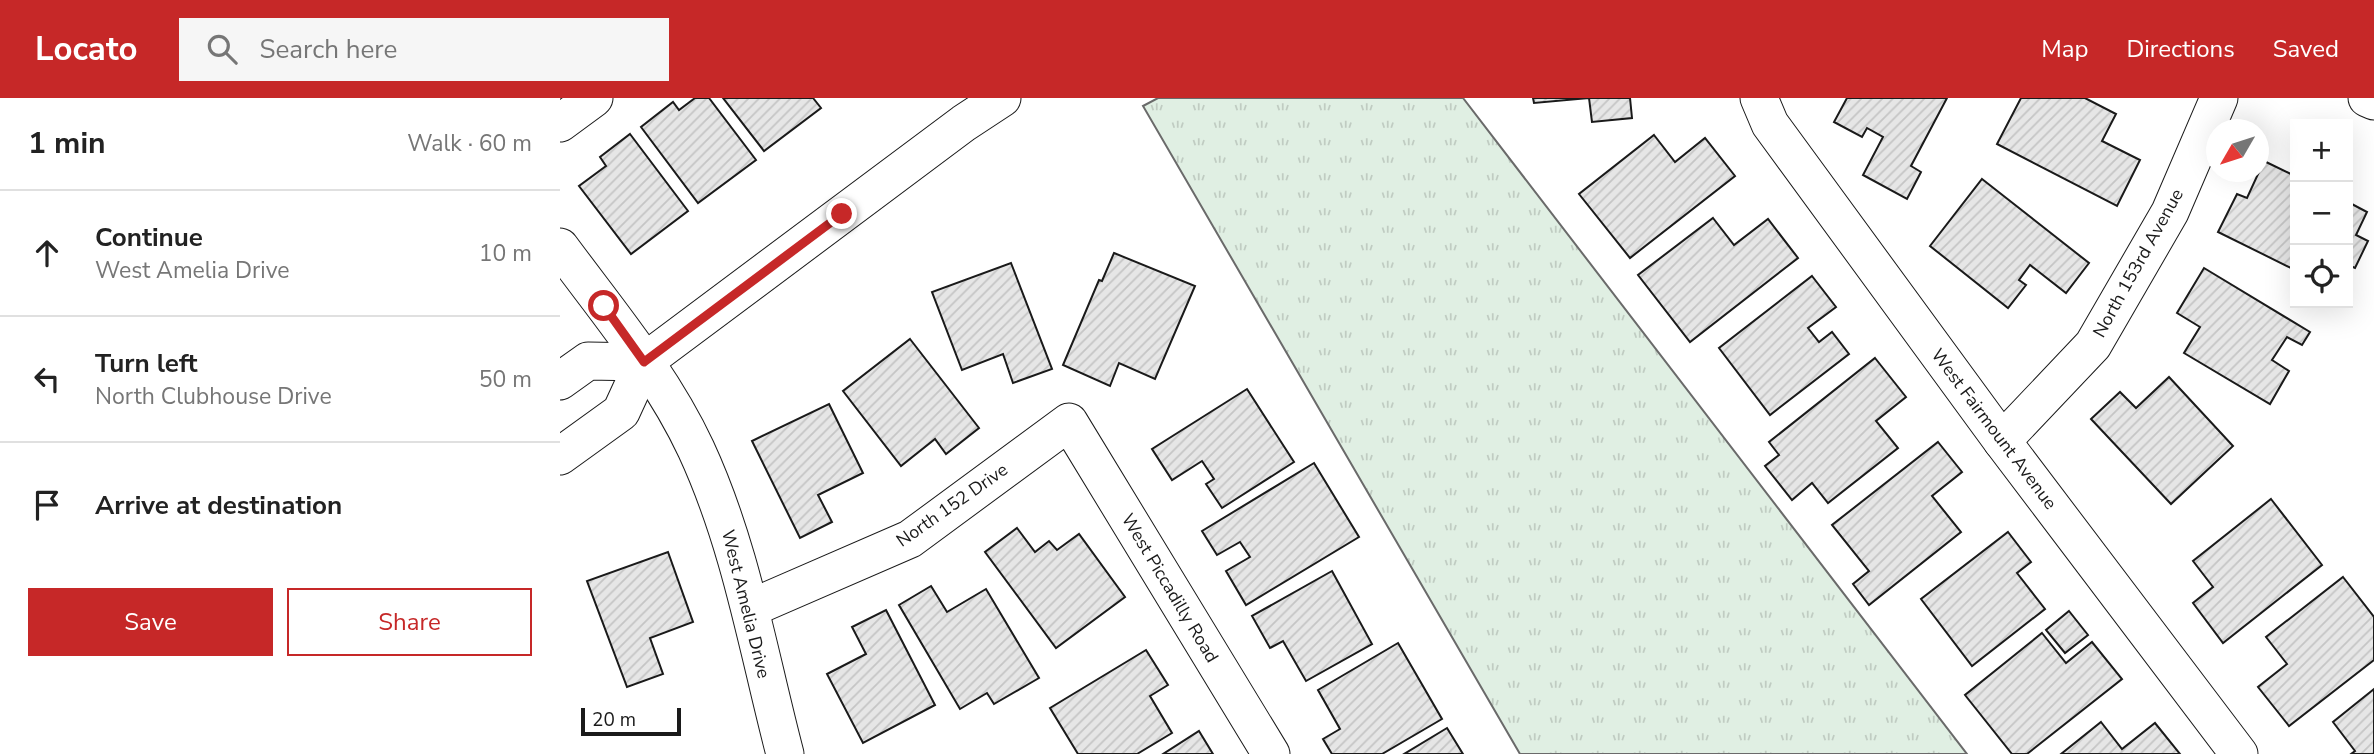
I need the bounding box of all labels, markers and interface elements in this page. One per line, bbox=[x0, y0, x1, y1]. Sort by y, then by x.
search box bbox=[179, 18, 669, 81]
text: Locato bbox=[35, 27, 137, 72]
icon: search bbox=[203, 30, 241, 68]
text: Search here bbox=[259, 32, 397, 67]
text: Map bbox=[2041, 33, 2088, 65]
text: Directions bbox=[2126, 33, 2235, 65]
text: Saved bbox=[2273, 33, 2339, 65]
north arrow bbox=[2206, 119, 2269, 182]
map controls bbox=[2290, 119, 2353, 308]
button: + bbox=[2290, 119, 2353, 182]
text: 1 min bbox=[28, 123, 106, 164]
text: Walk · 60 m bbox=[407, 128, 532, 159]
button: − bbox=[2290, 182, 2353, 245]
street label: North 153rd Avenue bbox=[2087, 184, 2189, 342]
route end bbox=[826, 198, 857, 229]
text: Continue bbox=[95, 220, 203, 255]
icon: ahead bbox=[28, 234, 66, 272]
text: 10 m bbox=[479, 238, 532, 269]
button: locate bbox=[2290, 245, 2353, 308]
text: West Amelia Drive bbox=[95, 255, 290, 286]
route start bbox=[588, 290, 619, 321]
street label: West Fairmount Avenue bbox=[1926, 344, 2062, 514]
text: Turn left bbox=[95, 346, 198, 381]
icon: left bbox=[28, 360, 66, 398]
text: 50 m bbox=[479, 364, 532, 395]
text: North Clubhouse Drive bbox=[95, 381, 332, 412]
street label: North 152 Drive bbox=[891, 458, 1013, 552]
icon: arrive bbox=[28, 486, 66, 524]
text: Arrive at destination bbox=[95, 488, 342, 523]
street label: West Piccadilly Road bbox=[1116, 509, 1224, 667]
street label: West Amelia Drive bbox=[716, 527, 776, 681]
button: Save bbox=[28, 588, 273, 656]
button: Share bbox=[287, 588, 532, 656]
scale bar bbox=[581, 705, 681, 737]
text: 20 m bbox=[592, 707, 636, 733]

